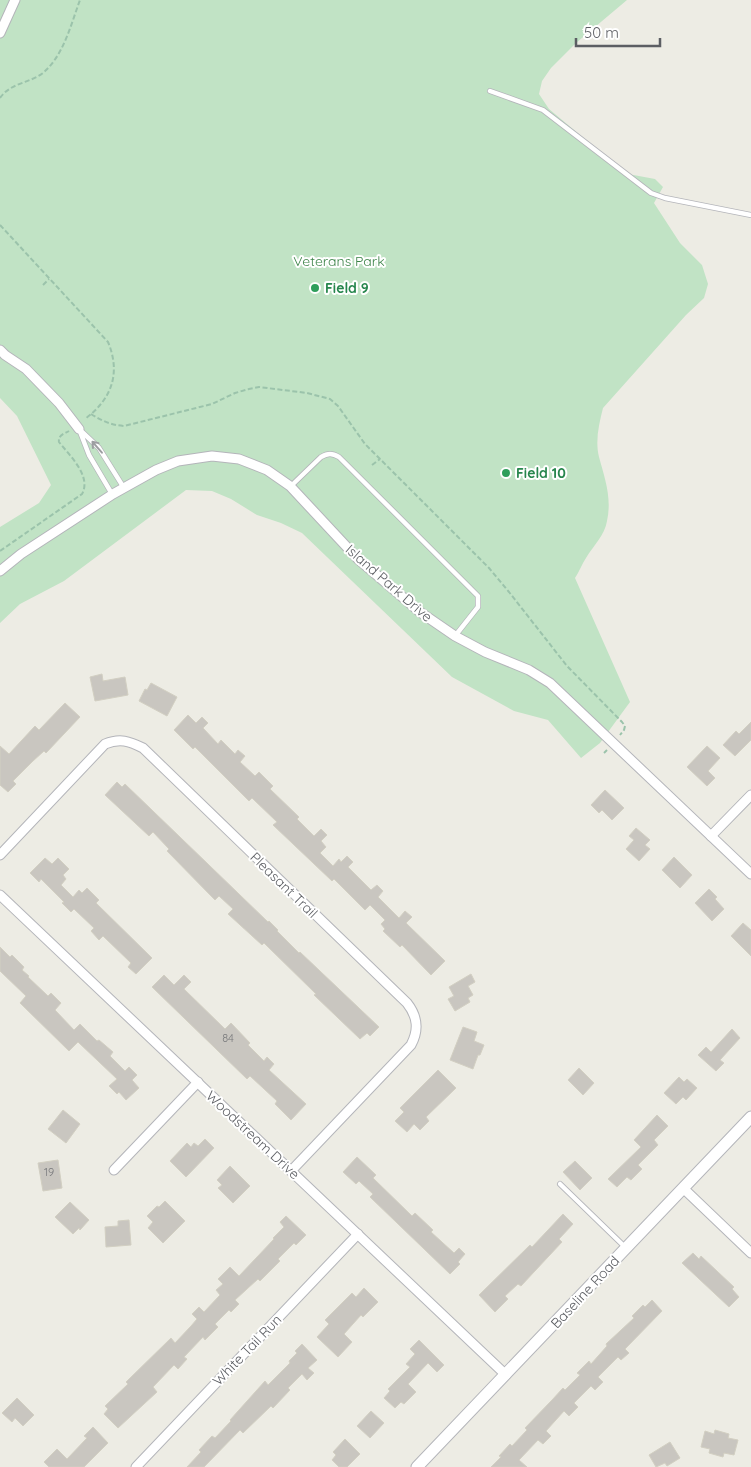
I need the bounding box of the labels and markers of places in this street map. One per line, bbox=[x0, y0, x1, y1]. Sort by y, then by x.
place label: Field 9 bbox=[325, 279, 369, 297]
marker: Field 9 bbox=[309, 282, 321, 294]
place label: Field 10 bbox=[516, 464, 566, 482]
marker: Field 10 bbox=[500, 467, 512, 479]

